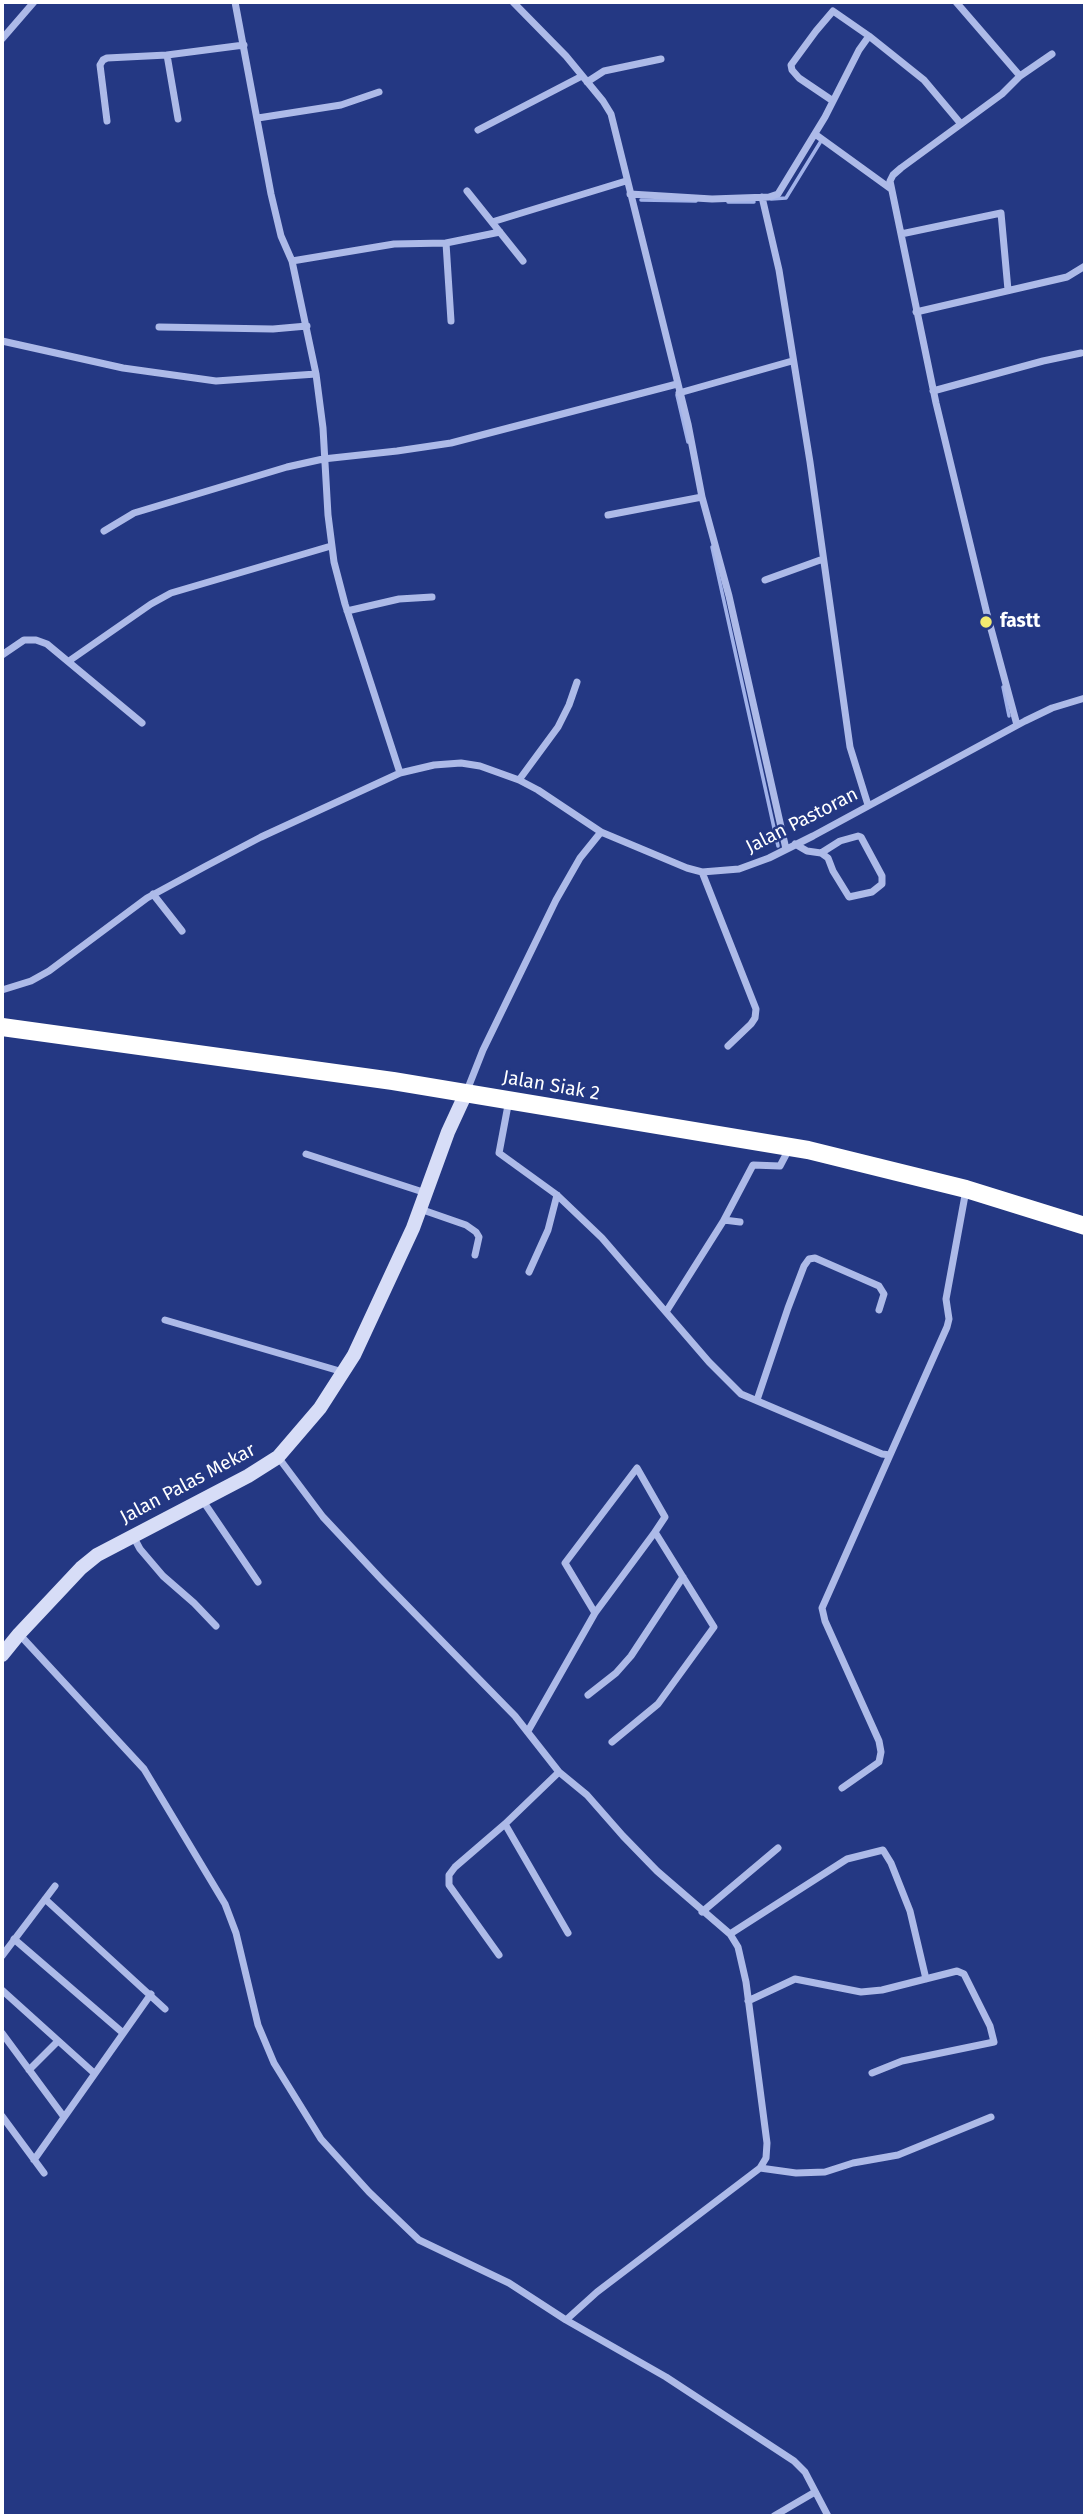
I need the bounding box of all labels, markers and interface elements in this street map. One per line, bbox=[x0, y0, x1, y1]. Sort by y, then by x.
place label: fastt bbox=[1000, 611, 1040, 633]
marker: fastt bbox=[978, 614, 994, 630]
street label: Jalan Pastoran bbox=[742, 783, 862, 859]
street label: Jalan Siak 2 bbox=[501, 1066, 601, 1106]
street label: Jalan Palas Mekar bbox=[117, 1439, 259, 1529]

